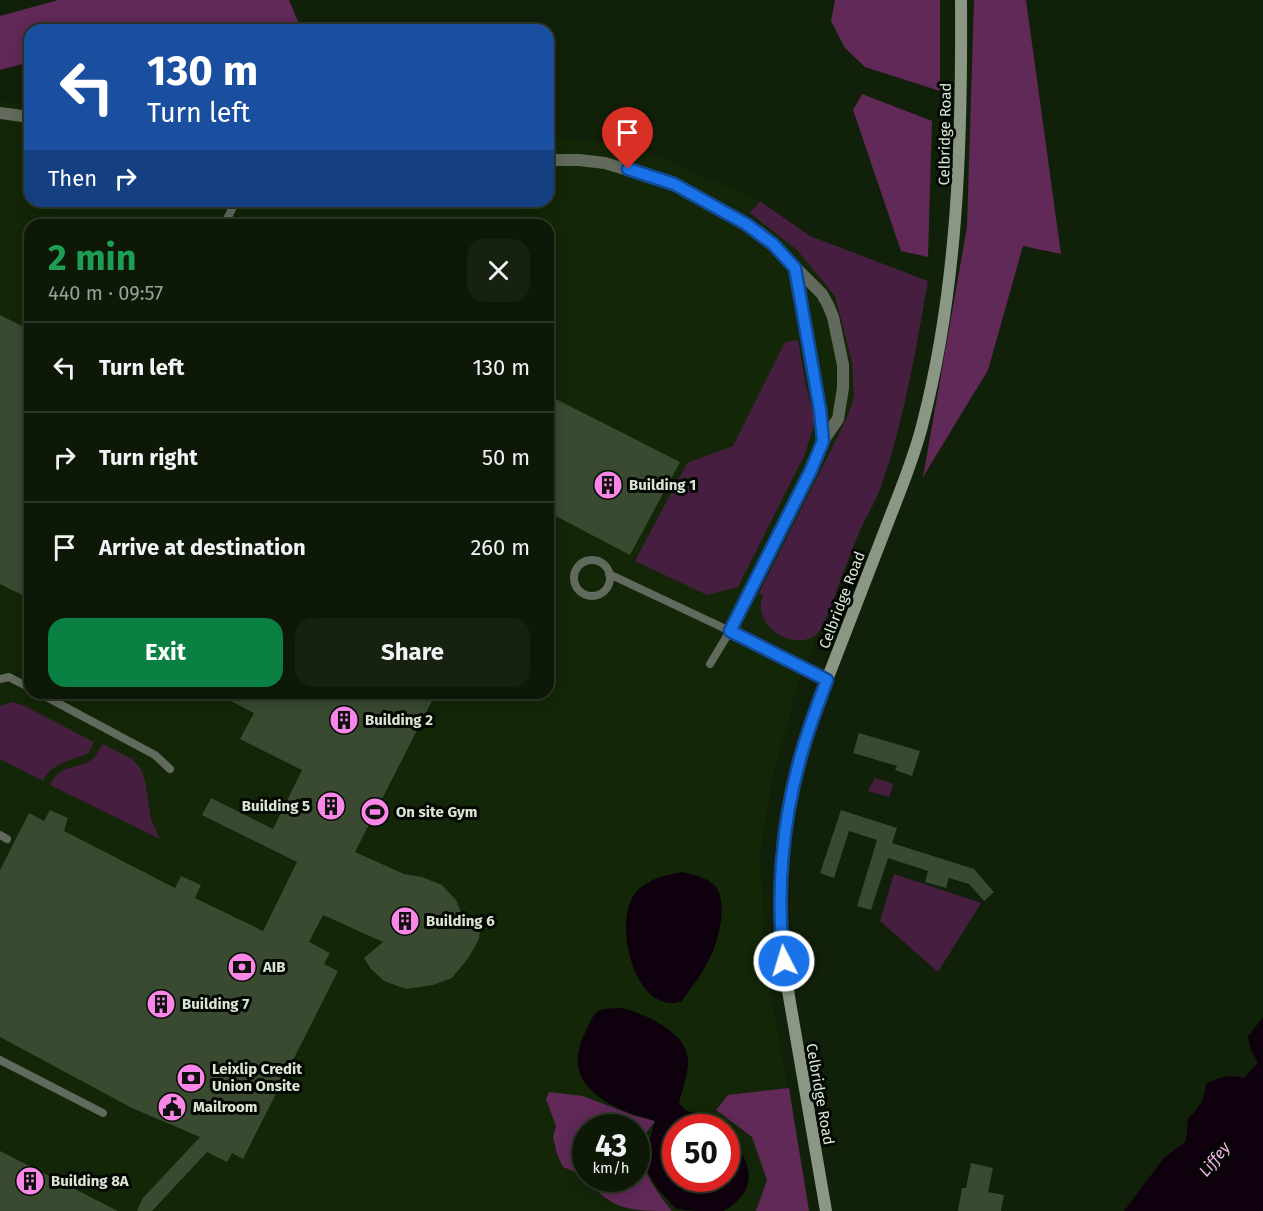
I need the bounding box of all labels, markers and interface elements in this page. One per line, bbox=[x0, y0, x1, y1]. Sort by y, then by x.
text: 130 m bbox=[147, 46, 258, 96]
icon: left bbox=[48, 48, 126, 126]
street label: Celbridge Road bbox=[935, 82, 955, 186]
text: Turn left bbox=[147, 97, 250, 129]
pin bbox=[602, 107, 653, 169]
icon: arrive bbox=[611, 116, 644, 149]
icon: right bbox=[109, 162, 142, 195]
text: Then bbox=[48, 165, 97, 192]
text: 2 min bbox=[48, 236, 137, 280]
button: close bbox=[467, 239, 530, 302]
text: 440 m · 09:57 bbox=[48, 281, 163, 305]
icon: left bbox=[48, 351, 81, 384]
text: Turn left bbox=[99, 354, 184, 381]
text: 130 m bbox=[473, 354, 530, 381]
icon: right bbox=[48, 441, 81, 474]
text: Turn right bbox=[99, 444, 198, 471]
text: 50 m bbox=[482, 444, 530, 471]
building icon: Building 1 bbox=[592, 469, 624, 501]
place label: Building 1 bbox=[629, 476, 696, 494]
icon: arrive bbox=[48, 531, 81, 564]
text: Arrive at destination bbox=[99, 534, 306, 561]
text: 260 m bbox=[470, 534, 530, 561]
street label: Celbridge Road bbox=[815, 549, 869, 651]
button: Exit bbox=[48, 618, 283, 687]
button: Share bbox=[295, 618, 530, 687]
building icon: Building 2 bbox=[328, 704, 360, 736]
place label: Building 2 bbox=[365, 711, 433, 729]
building icon: Building 5 bbox=[315, 790, 347, 822]
sports icon: On site Gym bbox=[359, 796, 391, 828]
place label: Building 5 bbox=[242, 797, 310, 815]
place label: On site Gym bbox=[396, 803, 478, 821]
building icon: Building 6 bbox=[389, 905, 421, 937]
place label: Building 6 bbox=[426, 912, 495, 930]
position arrow bbox=[752, 929, 816, 993]
bank icon: AIB bbox=[226, 951, 258, 983]
place label: AIB bbox=[262, 958, 286, 976]
building icon: Building 7 bbox=[145, 988, 177, 1020]
place label: Building 7 bbox=[182, 995, 249, 1013]
street label: Celbridge Road bbox=[802, 1042, 838, 1146]
place label: Leixlip Credit Union Onsite bbox=[212, 1060, 302, 1095]
bank icon: Leixlip Credit Union Onsite bbox=[175, 1062, 207, 1094]
public building icon: Mailroom bbox=[156, 1091, 188, 1123]
place label: Mailroom bbox=[193, 1098, 257, 1116]
speed limit sign: 50 bbox=[662, 1114, 740, 1192]
text: 43 bbox=[595, 1128, 627, 1164]
water label: Liffey bbox=[1195, 1137, 1235, 1180]
text: km/h bbox=[592, 1159, 630, 1177]
building icon: Building 8A bbox=[14, 1165, 46, 1197]
place label: Building 8A bbox=[51, 1172, 130, 1190]

